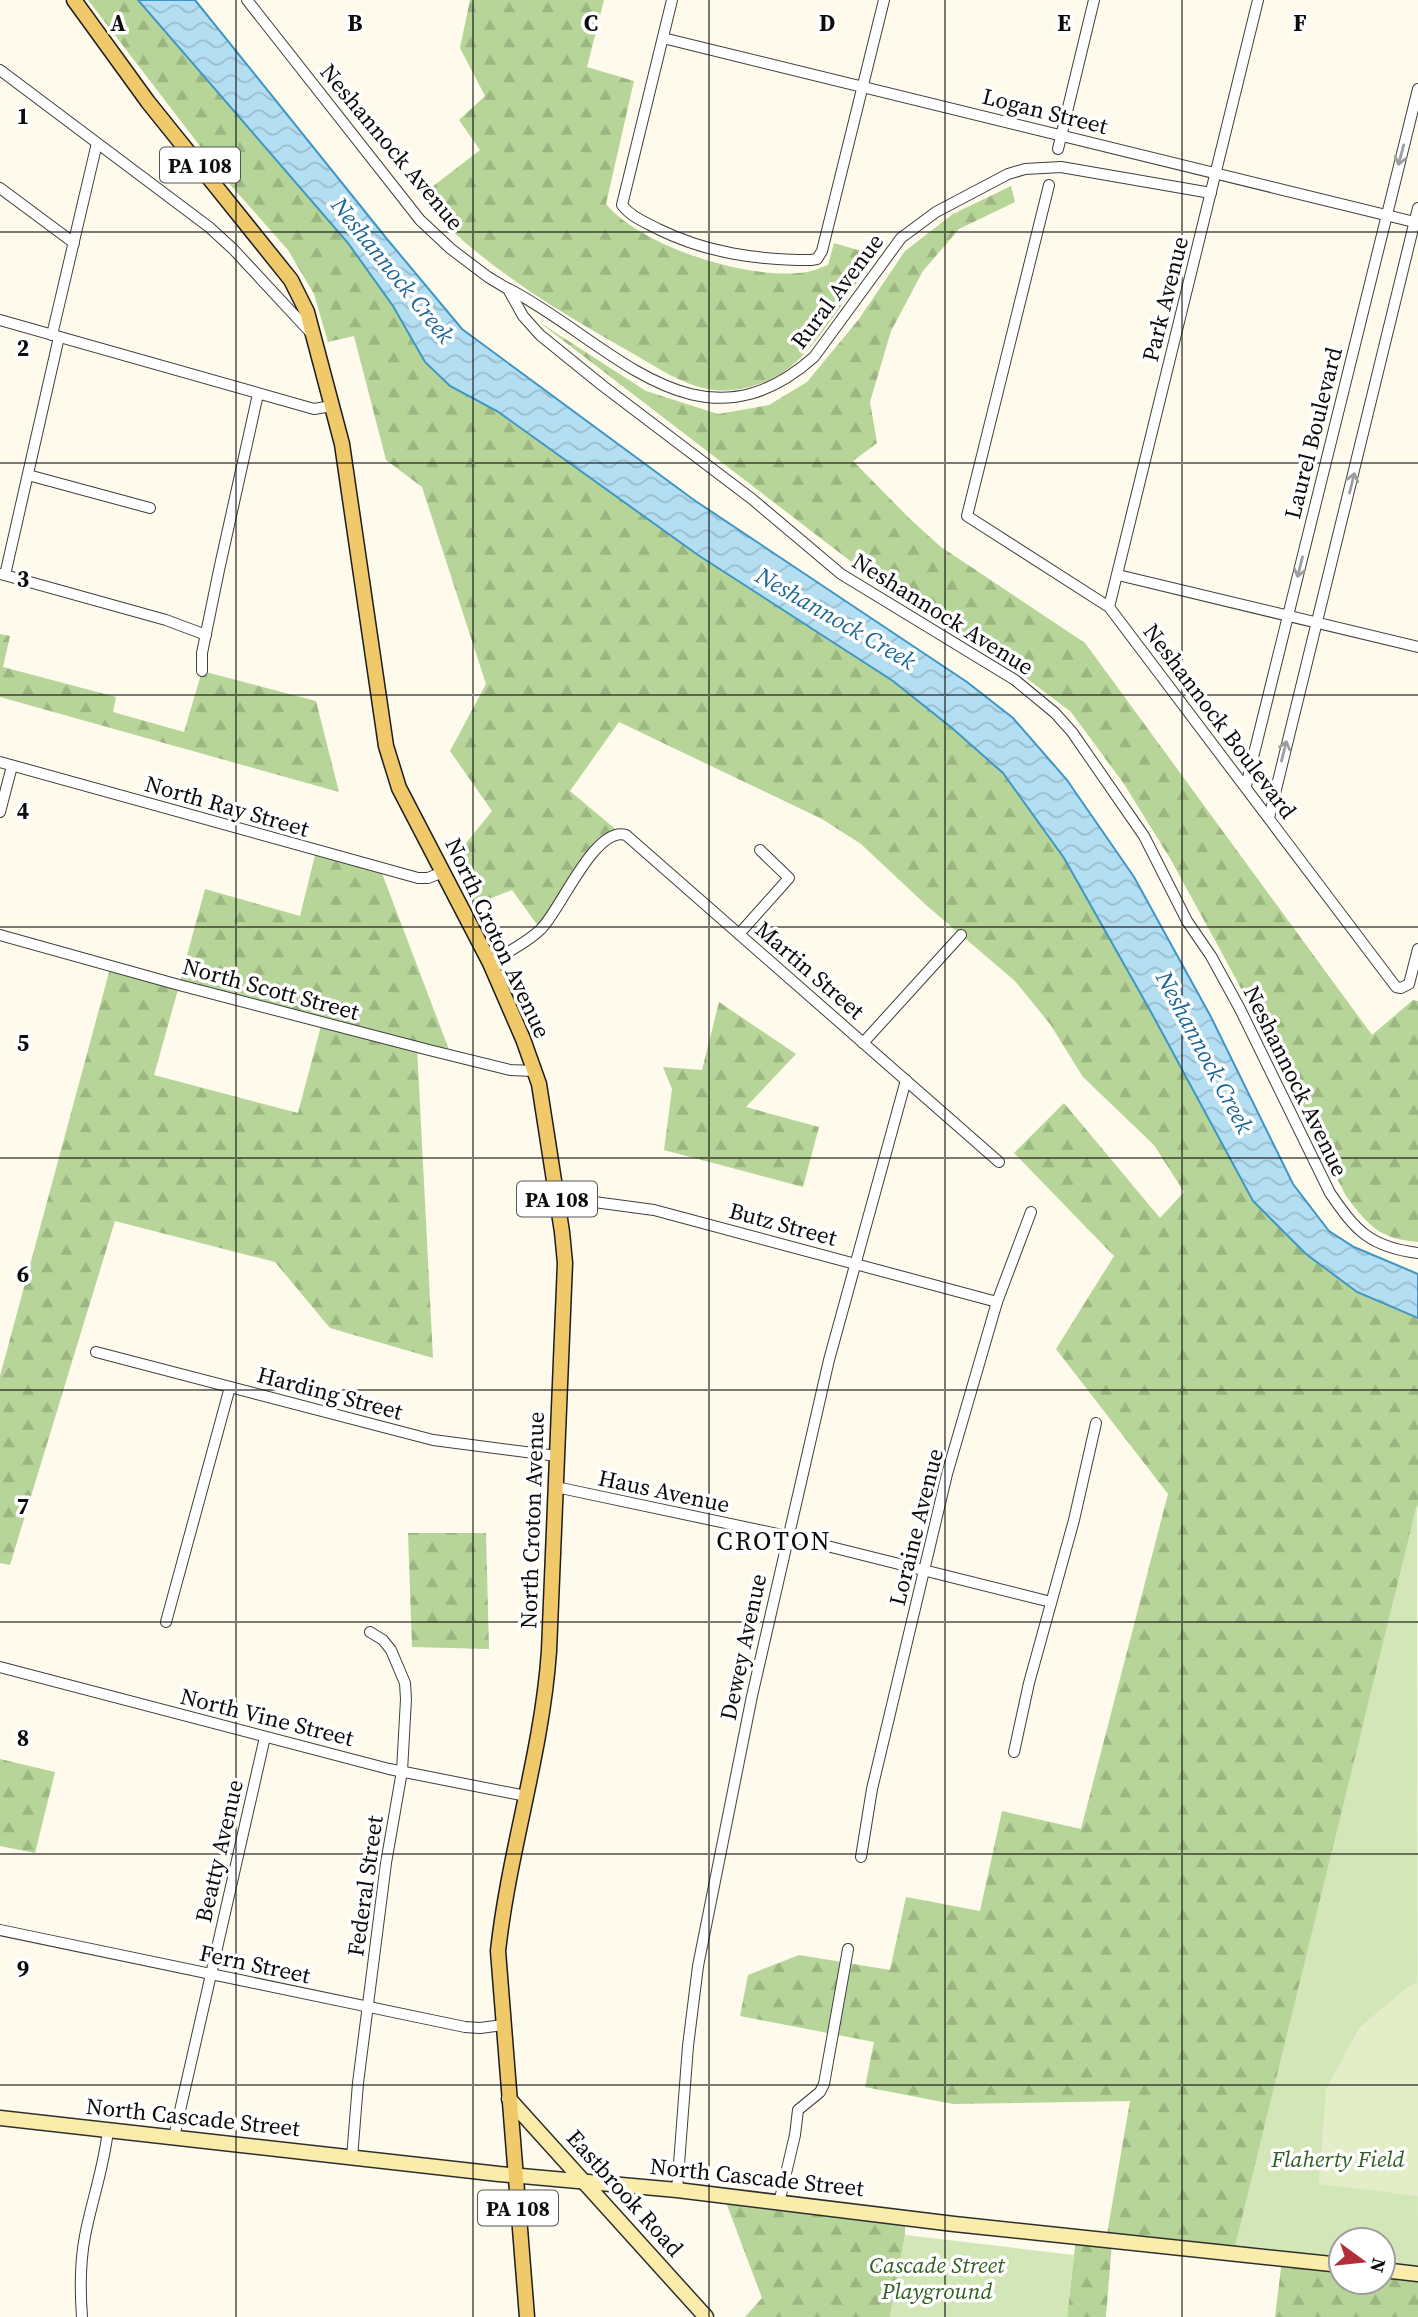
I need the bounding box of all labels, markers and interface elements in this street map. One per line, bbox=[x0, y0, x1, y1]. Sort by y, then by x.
text: A bbox=[110, 7, 126, 39]
text: B bbox=[348, 7, 363, 39]
text: C bbox=[584, 7, 598, 39]
text: D bbox=[819, 7, 835, 39]
text: E bbox=[1057, 7, 1071, 39]
text: F bbox=[1293, 7, 1307, 39]
street label: Neshannock Avenue bbox=[313, 57, 471, 237]
street label: Logan Street bbox=[979, 80, 1112, 142]
text: 1 bbox=[17, 100, 29, 132]
one-way arrow bbox=[1394, 144, 1407, 166]
road number: PA 108 bbox=[160, 148, 240, 182]
water label: Neshannock Creek bbox=[323, 189, 463, 351]
street label: Rural Avenue bbox=[783, 227, 891, 355]
street label: Park Avenue bbox=[1134, 233, 1196, 365]
text: 2 bbox=[17, 332, 29, 364]
street label: Laurel Boulevard bbox=[1276, 344, 1350, 522]
one-way arrow bbox=[1346, 472, 1359, 495]
street label: Neshannock Avenue bbox=[846, 545, 1040, 683]
one-way arrow bbox=[1293, 555, 1306, 578]
water label: Neshannock Creek bbox=[749, 558, 923, 678]
text: 3 bbox=[17, 563, 29, 595]
street label: Neshannock Boulevard bbox=[1136, 617, 1304, 825]
one-way arrow bbox=[1278, 740, 1291, 763]
street label: North Ray Street bbox=[141, 767, 313, 845]
text: 4 bbox=[17, 795, 29, 827]
street label: North Croton Avenue bbox=[438, 833, 558, 1043]
street label: Martin Street bbox=[749, 914, 872, 1027]
street label: North Scott Street bbox=[179, 950, 363, 1028]
water label: Neshannock Creek bbox=[1148, 964, 1262, 1140]
street label: Neshannock Avenue bbox=[1236, 980, 1356, 1182]
text: 5 bbox=[17, 1027, 29, 1059]
road number: PA 108 bbox=[517, 1182, 597, 1216]
street label: Butz Street bbox=[726, 1194, 841, 1254]
text: 6 bbox=[17, 1258, 29, 1290]
street label: Harding Street bbox=[254, 1358, 407, 1428]
street label: North Croton Avenue bbox=[512, 1411, 552, 1629]
street label: Loraine Avenue bbox=[881, 1445, 951, 1609]
street label: Haus Avenue bbox=[595, 1461, 733, 1521]
text: 7 bbox=[17, 1490, 29, 1522]
district label: CROTON bbox=[716, 1523, 832, 1559]
street label: Dewey Avenue bbox=[712, 1571, 774, 1723]
street label: North Vine Street bbox=[177, 1680, 358, 1754]
text: 8 bbox=[17, 1722, 29, 1754]
street label: Beatty Avenue bbox=[187, 1777, 251, 1925]
street label: Federal Street bbox=[339, 1813, 391, 1958]
street label: Fern Street bbox=[197, 1937, 314, 1991]
text: 9 bbox=[17, 1953, 29, 1985]
street label: North Cascade Street bbox=[85, 2090, 302, 2144]
street label: Eastbrook Road bbox=[559, 2123, 691, 2263]
park label: Flaherty Field bbox=[1270, 2143, 1405, 2175]
street label: North Cascade Street bbox=[649, 2150, 866, 2204]
road number: PA 108 bbox=[478, 2190, 558, 2226]
north arrow bbox=[1327, 2226, 1397, 2296]
park label: Cascade Street Playground bbox=[869, 2249, 1006, 2307]
text: N bbox=[1364, 2255, 1393, 2276]

